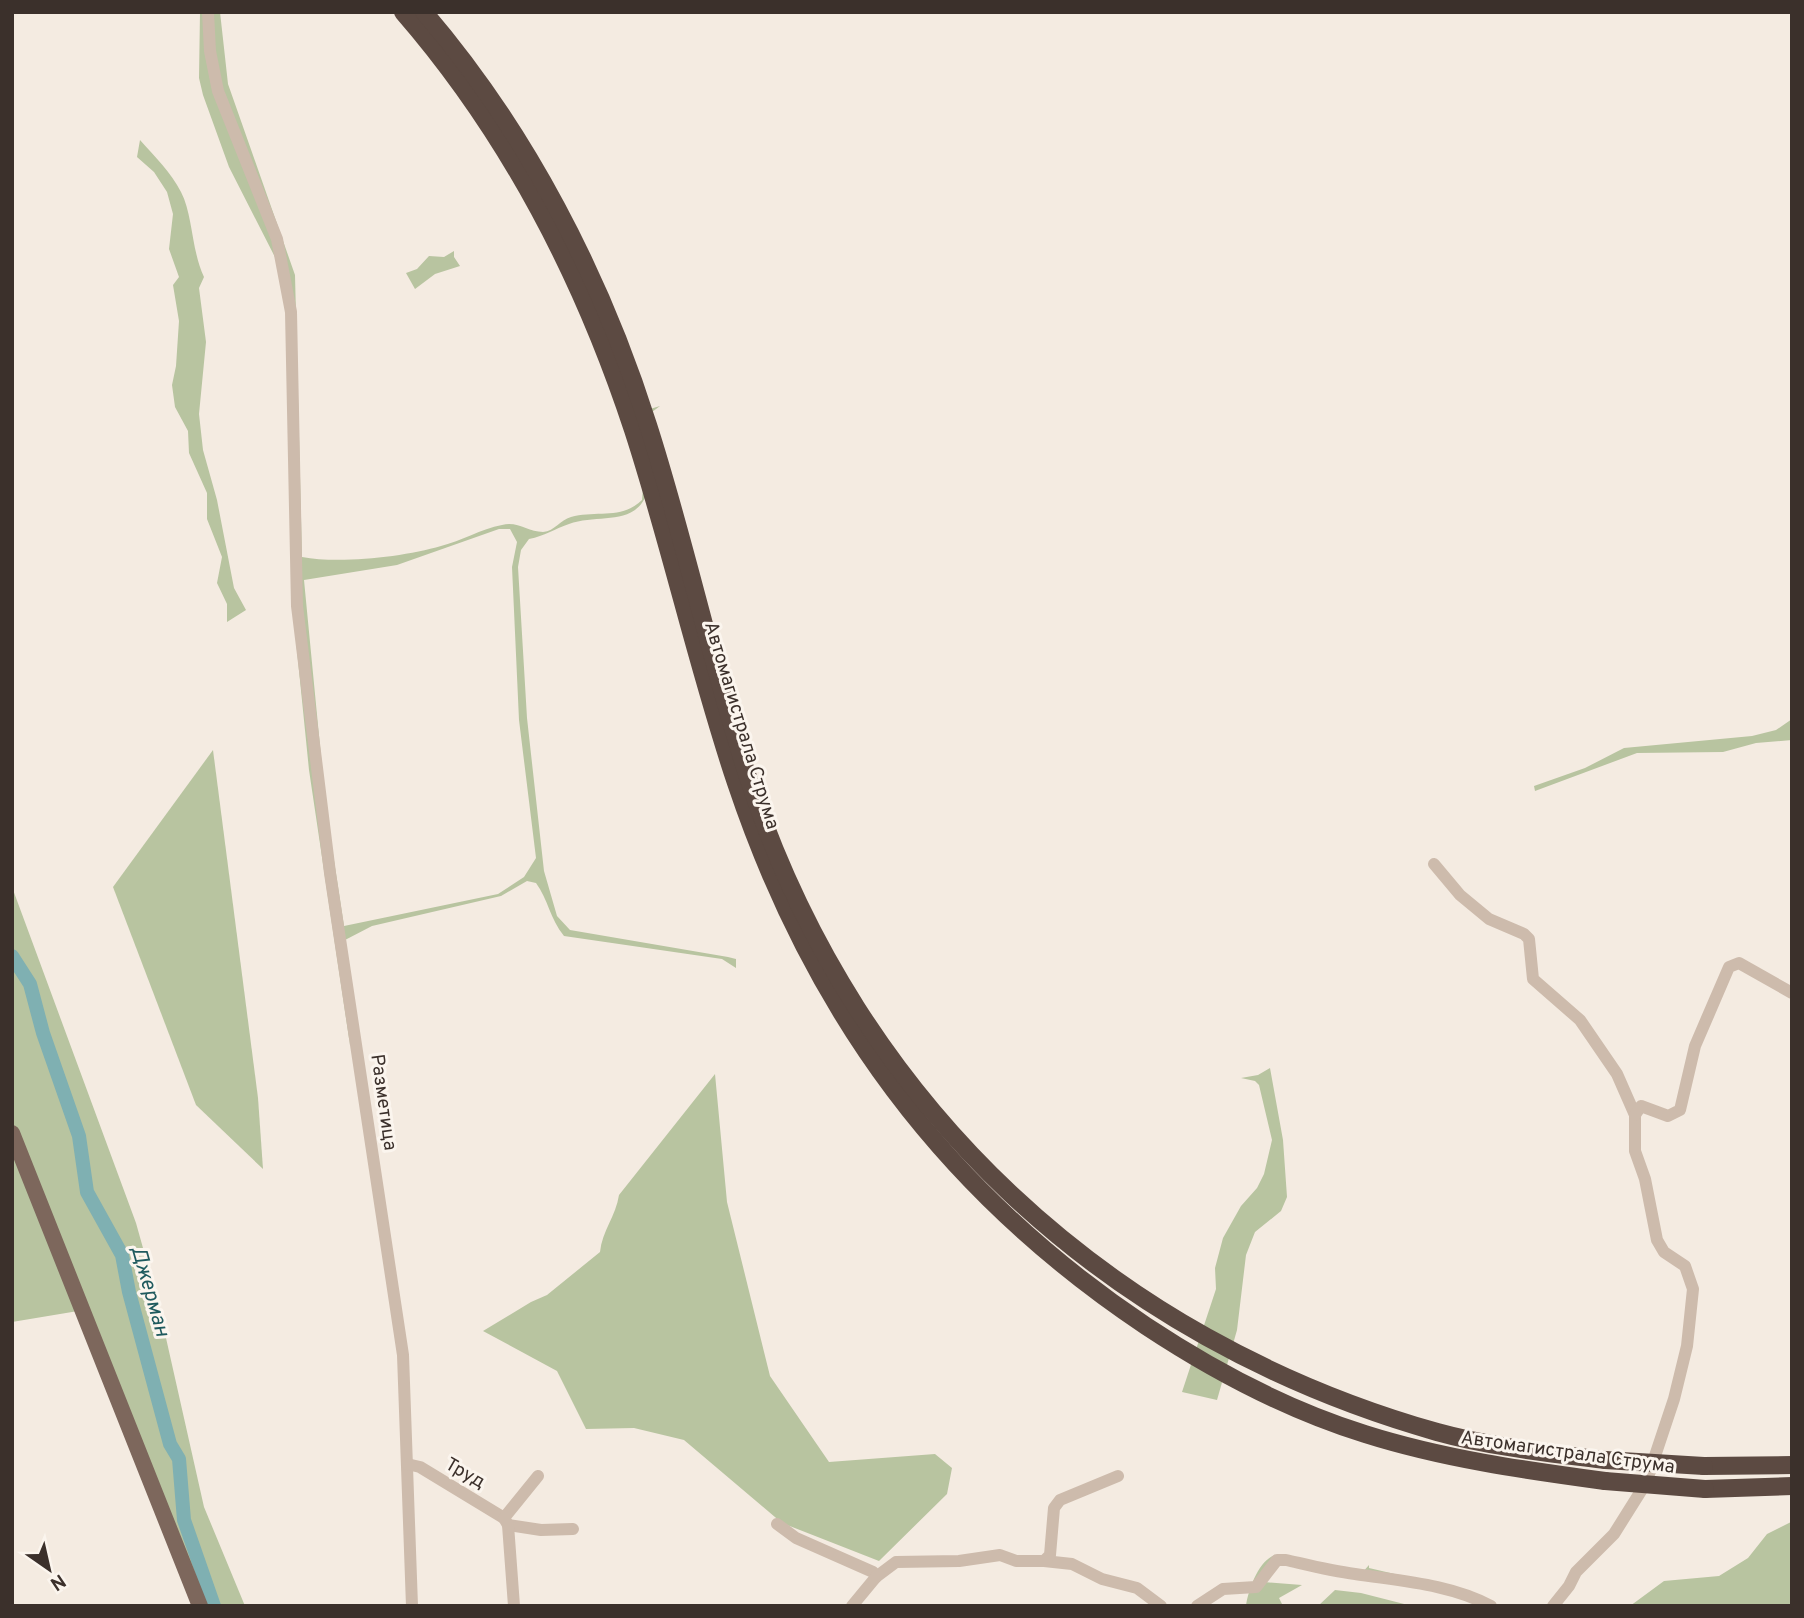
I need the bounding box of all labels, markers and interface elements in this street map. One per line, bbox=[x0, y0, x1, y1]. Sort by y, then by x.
street label: Автомагистрала Струма bbox=[698, 619, 784, 832]
street label: Разметица bbox=[364, 1053, 402, 1152]
water label: Джерман bbox=[124, 1243, 176, 1341]
street label: Автомагистрала Струма bbox=[1459, 1426, 1676, 1480]
street label: Труд bbox=[441, 1453, 489, 1495]
north arrow bbox=[14, 1534, 84, 1604]
text: N bbox=[45, 1568, 70, 1595]

